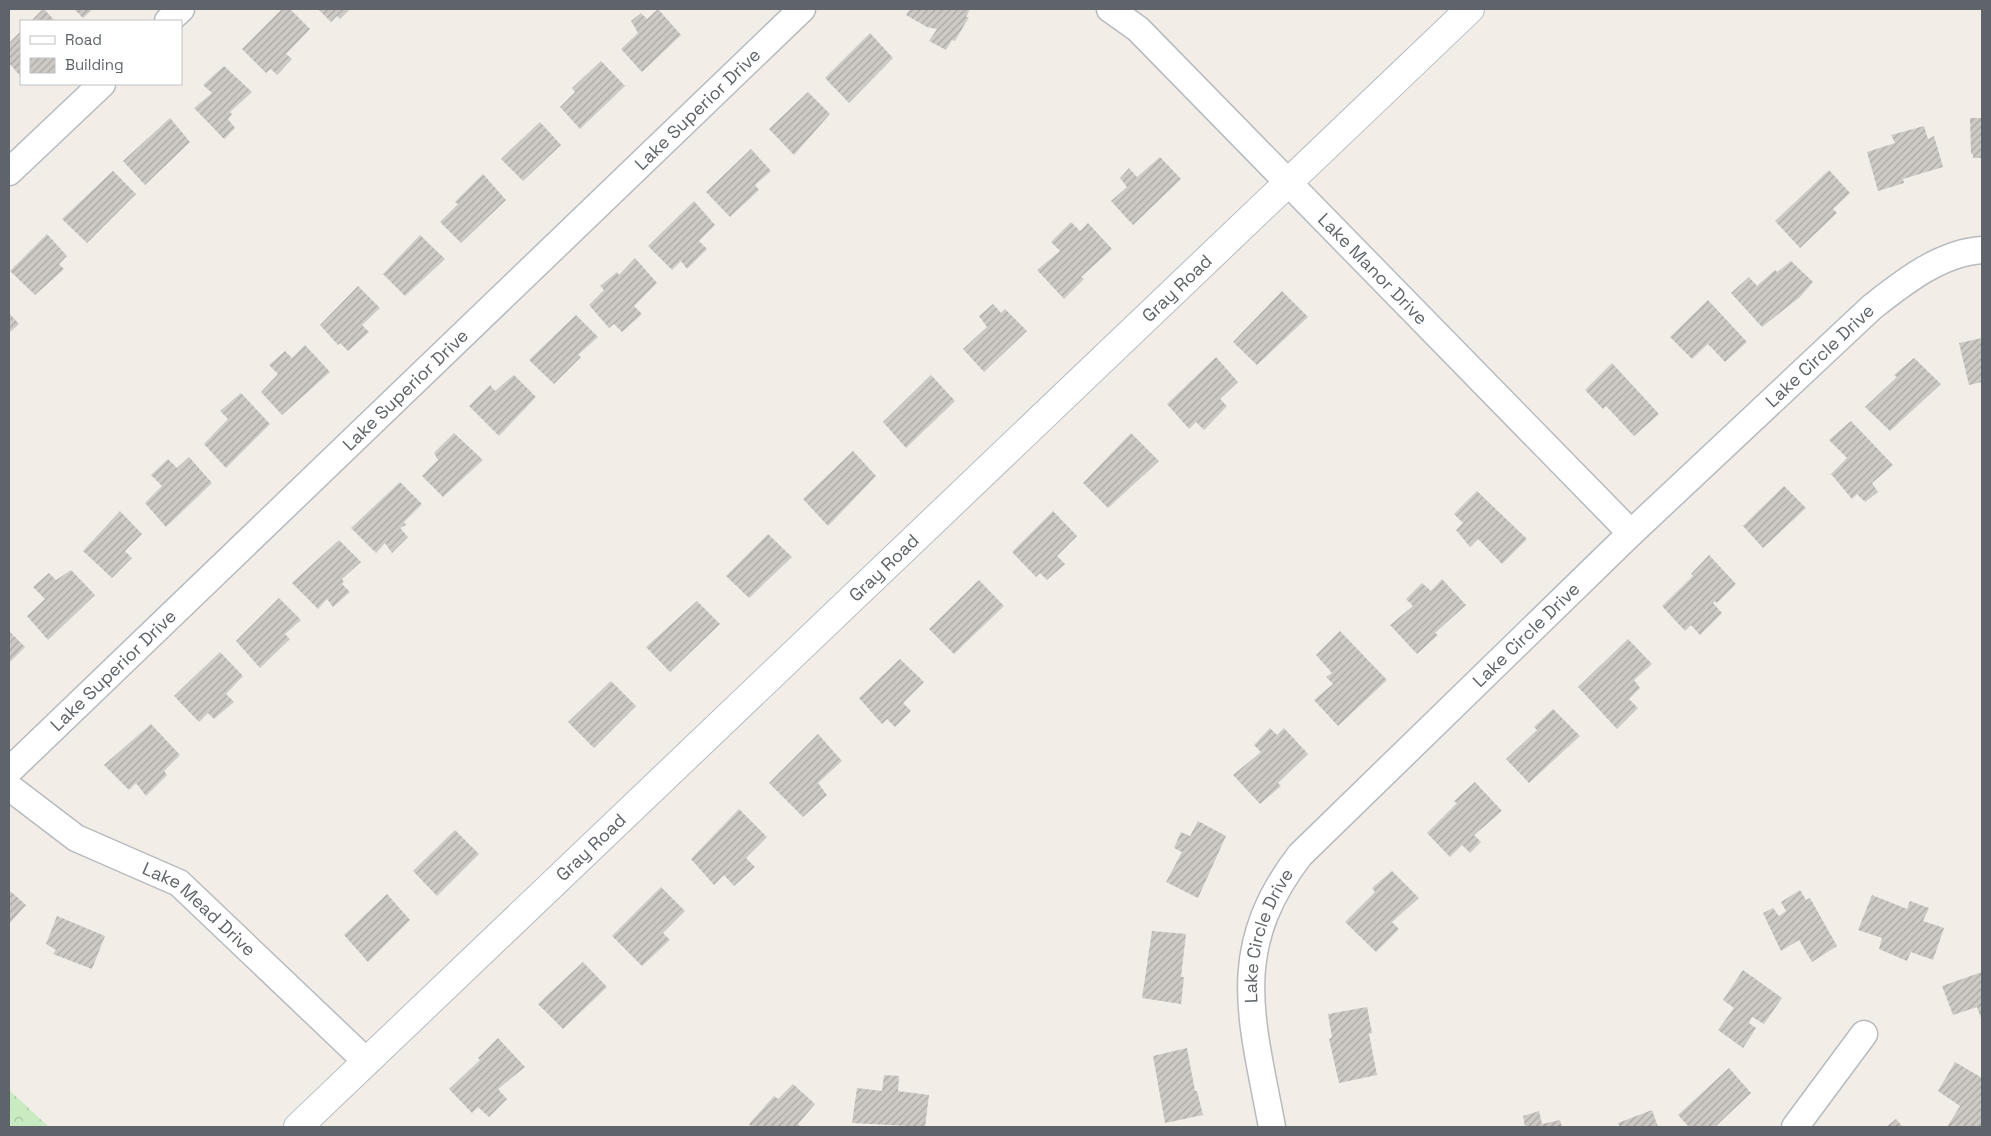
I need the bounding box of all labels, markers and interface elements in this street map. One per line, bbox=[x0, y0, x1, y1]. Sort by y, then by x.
legend bbox=[20, 20, 182, 85]
text: Road bbox=[65, 30, 102, 49]
street label: Lake Superior Drive bbox=[629, 43, 765, 175]
text: Building bbox=[65, 55, 124, 74]
street label: Lake Manor Drive bbox=[1313, 208, 1433, 329]
street label: Gray Road bbox=[1137, 249, 1217, 327]
street label: Lake Circle Drive bbox=[1760, 299, 1879, 412]
street label: Lake Superior Drive bbox=[337, 324, 473, 455]
street label: Gray Road bbox=[844, 529, 924, 606]
street label: Lake Circle Drive bbox=[1467, 577, 1584, 692]
street label: Lake Superior Drive bbox=[45, 604, 181, 736]
street label: Gray Road bbox=[551, 808, 631, 886]
street label: Lake Mead Drive bbox=[139, 856, 261, 961]
street label: Lake Circle Drive bbox=[1239, 864, 1298, 1004]

